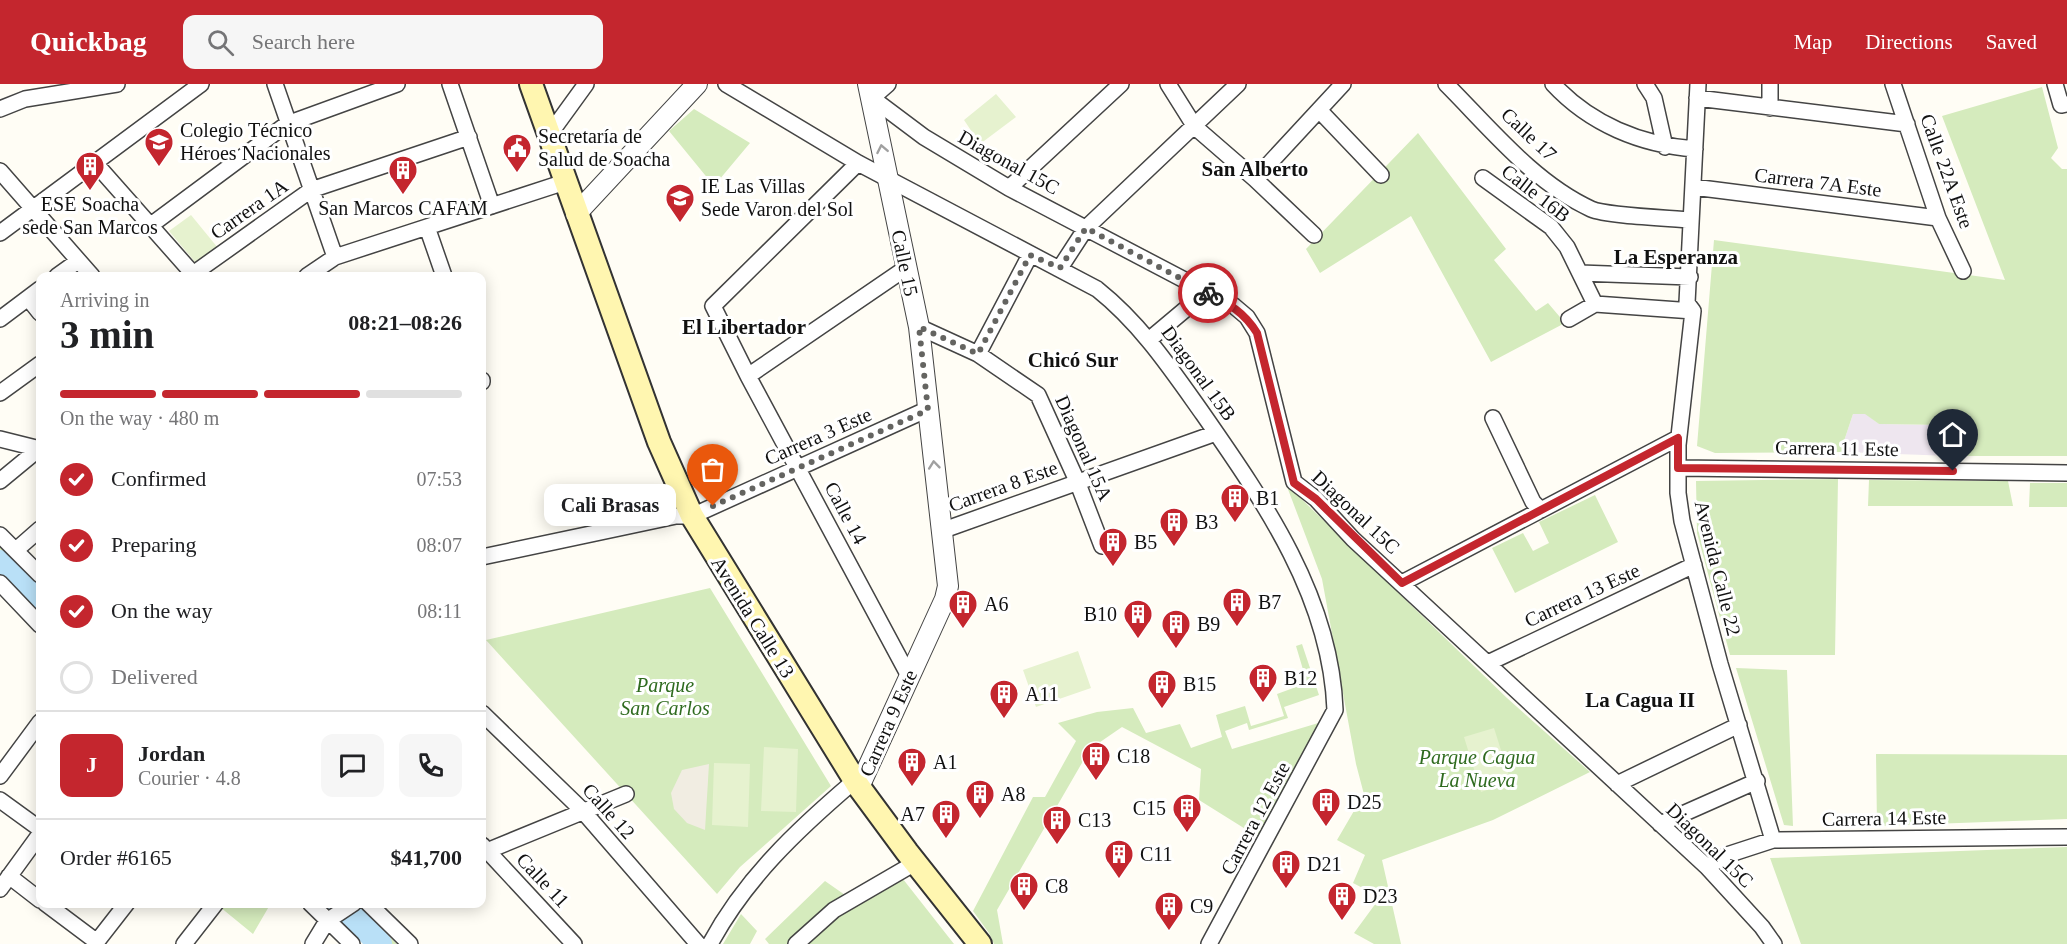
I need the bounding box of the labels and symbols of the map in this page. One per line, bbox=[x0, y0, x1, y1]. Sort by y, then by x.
street label: Calle 17 bbox=[1497, 103, 1561, 165]
street label: Calle 22A Este bbox=[1916, 111, 1978, 231]
place label: Colegio Técnico Héroes Nacionales bbox=[180, 119, 331, 164]
place label: Secretaría de Salud de Soacha bbox=[538, 125, 670, 170]
street label: Diagonal 15C bbox=[954, 125, 1063, 200]
school or university icon: Colegio Técnico Héroes Nacionales bbox=[143, 126, 175, 168]
public building icon: Secretaría de Salud de Soacha bbox=[501, 132, 533, 174]
one-way arrow bbox=[876, 144, 889, 154]
building icon: ESE Soacha sede San Marcos bbox=[74, 150, 106, 192]
building icon: San Marcos CAFAM bbox=[387, 154, 419, 196]
district label: San Alberto bbox=[1202, 157, 1308, 181]
street label: Calle 16B bbox=[1497, 160, 1575, 226]
street label: Carrera 7A Este bbox=[1753, 163, 1883, 201]
street label: Carrera 1A bbox=[206, 174, 292, 244]
place label: IE Las Villas Sede Varon del Sol bbox=[701, 175, 854, 220]
school or university icon: IE Las Villas Sede Varon del Sol bbox=[664, 182, 696, 224]
place label: ESE Soacha sede San Marcos bbox=[22, 193, 158, 238]
place label: San Marcos CAFAM bbox=[318, 197, 488, 219]
street label: Calle 15 bbox=[887, 228, 923, 298]
district label: La Esperanza bbox=[1614, 245, 1739, 269]
courier bbox=[1178, 263, 1238, 323]
district label: El Libertador bbox=[682, 315, 806, 339]
street label: Diagonal 15B bbox=[1156, 321, 1241, 425]
district label: Chicó Sur bbox=[1028, 348, 1118, 372]
street label: Diagonal 15A bbox=[1050, 392, 1117, 505]
street label: Carrera 3 Este bbox=[761, 403, 875, 469]
pin bbox=[1927, 409, 1978, 471]
street label: Carrera 11 Este bbox=[1775, 436, 1899, 460]
pin bbox=[687, 444, 738, 506]
street label: Carrera 8 Este bbox=[945, 456, 1061, 516]
one-way arrow bbox=[928, 461, 941, 470]
street label: Diagonal 15C bbox=[1307, 466, 1404, 559]
street label: Calle 14 bbox=[821, 478, 871, 548]
building icon: B1 bbox=[1219, 482, 1251, 524]
callout: Cali Brasas bbox=[545, 485, 677, 527]
place label: B1 bbox=[1256, 487, 1279, 509]
street label: Avenida Calle 22 bbox=[1691, 498, 1745, 638]
building icon: B3 bbox=[1158, 506, 1190, 548]
place label: B3 bbox=[1195, 511, 1218, 533]
building icon: B5 bbox=[1097, 526, 1129, 568]
place label: B5 bbox=[1134, 531, 1157, 553]
street label: Avenida Calle 13 bbox=[707, 552, 799, 682]
street label: Carrera 13 Este bbox=[1521, 559, 1643, 631]
building icon: B7 bbox=[1221, 586, 1253, 628]
building icon: A6 bbox=[947, 588, 979, 630]
place label: B7 bbox=[1258, 591, 1281, 613]
place label: A6 bbox=[984, 593, 1008, 615]
building icon: B10 bbox=[1122, 598, 1154, 640]
place label: B10 bbox=[1084, 603, 1117, 625]
building icon: B9 bbox=[1160, 608, 1192, 650]
place label: B9 bbox=[1197, 613, 1220, 635]
building icon: B12 bbox=[1247, 662, 1279, 704]
street label: Carrera 9 Este bbox=[855, 666, 921, 780]
place label: B12 bbox=[1284, 667, 1317, 689]
building icon: B15 bbox=[1146, 668, 1178, 710]
place label: B15 bbox=[1183, 673, 1216, 695]
park label: Parque San Carlos bbox=[620, 674, 710, 719]
building icon: A11 bbox=[988, 678, 1020, 720]
place label: A11 bbox=[1025, 683, 1059, 705]
district label: La Cagua II bbox=[1585, 688, 1695, 712]
building icon: C18 bbox=[1080, 740, 1112, 782]
place label: C18 bbox=[1117, 745, 1150, 767]
building icon: A1 bbox=[896, 746, 928, 788]
park label: Parque Cagua La Nueva bbox=[1418, 746, 1535, 791]
place label: A1 bbox=[933, 751, 957, 773]
street label: Carrera 12 Este bbox=[1216, 758, 1294, 878]
building icon: A8 bbox=[964, 778, 996, 820]
street label: Calle 12 bbox=[578, 779, 640, 843]
place label: A8 bbox=[1001, 783, 1025, 805]
building icon: D25 bbox=[1310, 786, 1342, 828]
place label: D25 bbox=[1347, 791, 1381, 813]
building icon: C15 bbox=[1171, 792, 1203, 834]
place label: C15 bbox=[1133, 797, 1166, 819]
building icon: A7 bbox=[930, 798, 962, 840]
street label: Diagonal 15C bbox=[1662, 798, 1758, 892]
place label: A7 bbox=[901, 803, 925, 825]
building icon: C13 bbox=[1041, 804, 1073, 846]
street label: Carrera 14 Este bbox=[1822, 806, 1946, 830]
place label: C13 bbox=[1078, 809, 1111, 831]
building icon: C11 bbox=[1103, 838, 1135, 880]
place label: C11 bbox=[1140, 843, 1173, 865]
street label: Calle 11 bbox=[512, 848, 574, 912]
building icon: D21 bbox=[1270, 848, 1302, 890]
place label: D21 bbox=[1307, 853, 1341, 875]
building icon: C8 bbox=[1008, 870, 1040, 912]
place label: C8 bbox=[1045, 875, 1068, 897]
building icon: D23 bbox=[1326, 880, 1358, 922]
place label: D23 bbox=[1363, 885, 1397, 907]
building icon: C9 bbox=[1153, 890, 1185, 932]
place label: C9 bbox=[1190, 895, 1213, 917]

